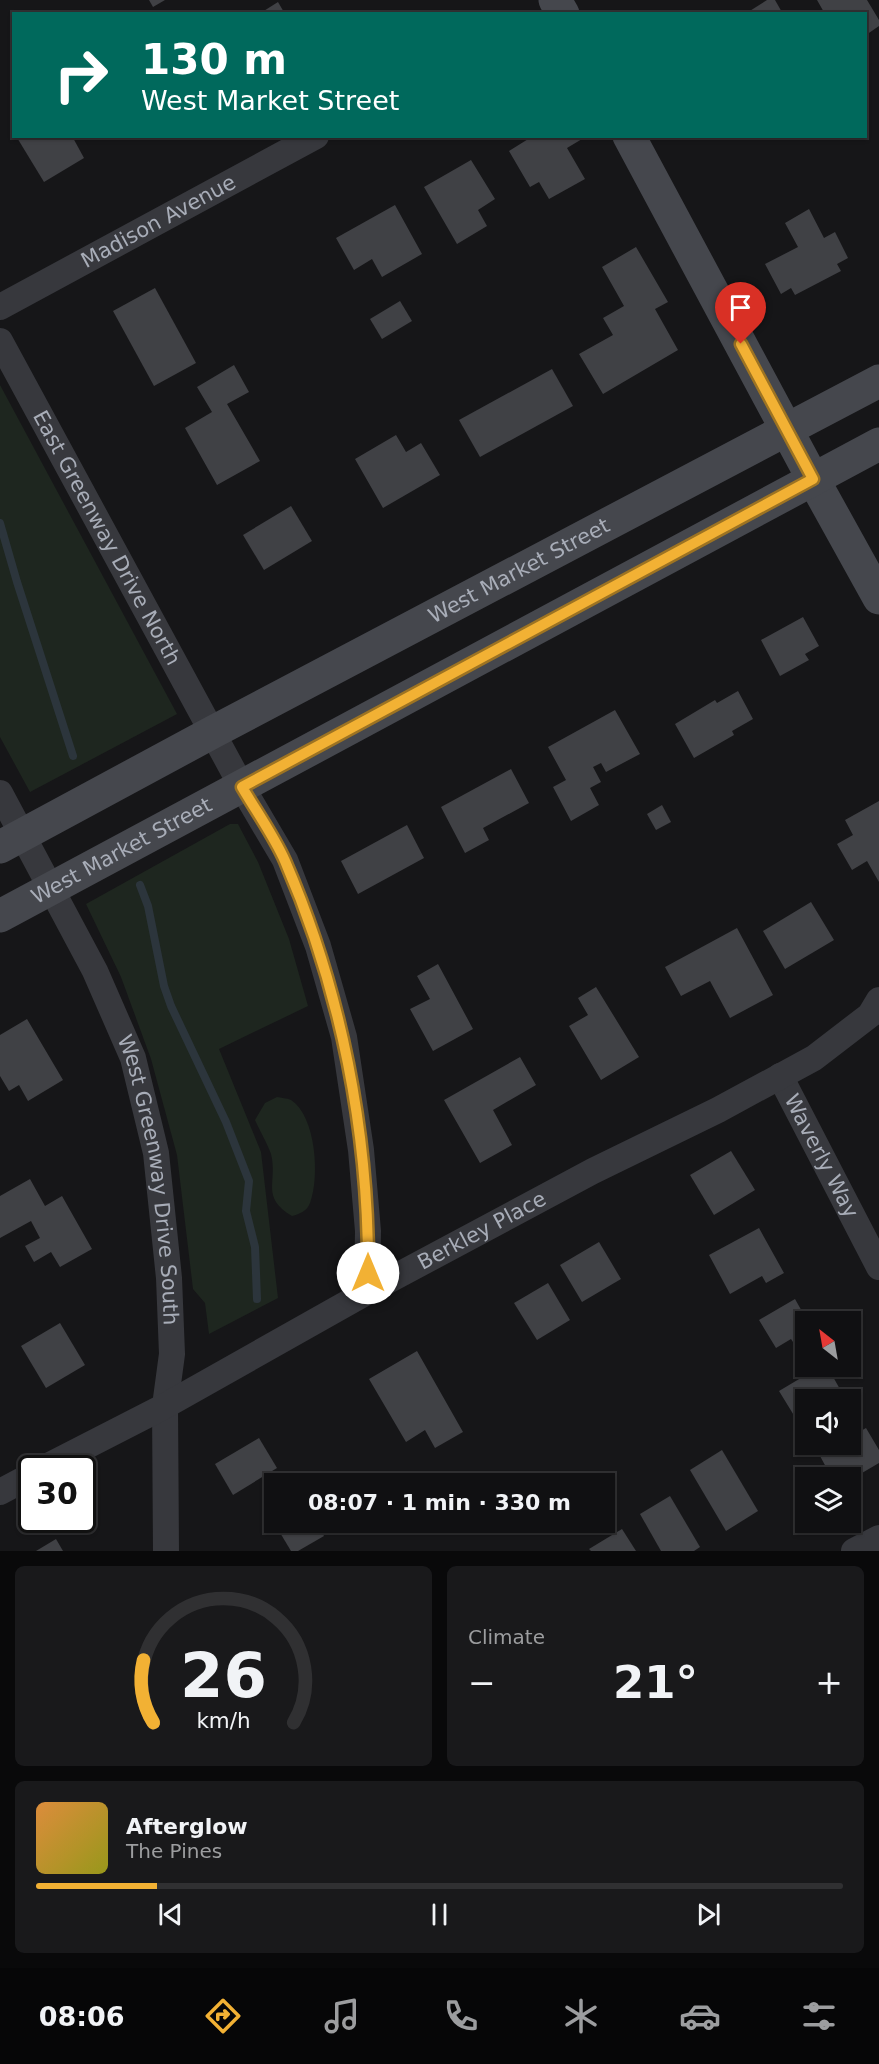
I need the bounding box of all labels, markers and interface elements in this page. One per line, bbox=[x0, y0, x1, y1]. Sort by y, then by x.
text: 130 m bbox=[141, 35, 287, 84]
icon: right bbox=[42, 36, 120, 114]
text: West Market Street bbox=[141, 85, 399, 116]
street label: Madison Avenue bbox=[77, 170, 240, 273]
pin bbox=[715, 282, 766, 344]
icon: arrive bbox=[724, 291, 757, 324]
street label: East Greenway Drive North bbox=[28, 406, 186, 669]
street label: West Market Street bbox=[424, 513, 614, 628]
street label: West Market Street bbox=[27, 793, 216, 909]
street label: West Greenway Drive South bbox=[112, 1031, 183, 1326]
street label: Waverly Way bbox=[779, 1090, 863, 1222]
street label: Berkley Place bbox=[413, 1187, 550, 1275]
position arrow bbox=[336, 1241, 400, 1305]
north arrow bbox=[795, 1311, 861, 1377]
map controls bbox=[795, 1311, 861, 1533]
button: sound bbox=[795, 1389, 861, 1455]
speed limit sign: 30 bbox=[18, 1455, 96, 1533]
button: layers bbox=[795, 1467, 861, 1533]
text: 08:07 · 1 min · 330 m bbox=[308, 1490, 571, 1515]
text: Climate bbox=[468, 1625, 545, 1649]
text: 26 bbox=[180, 1639, 267, 1712]
text: 21° bbox=[613, 1656, 698, 1709]
text: − bbox=[468, 1663, 496, 1702]
text: + bbox=[815, 1663, 843, 1702]
text: km/h bbox=[196, 1708, 251, 1733]
text: Afterglow bbox=[126, 1814, 248, 1839]
text: The Pines bbox=[126, 1839, 222, 1863]
icon: previous bbox=[154, 1898, 187, 1931]
icon: pause bbox=[423, 1898, 456, 1931]
icon: next bbox=[692, 1898, 725, 1931]
icon: directions bbox=[202, 1995, 244, 2037]
icon: music bbox=[321, 1995, 363, 2037]
icon: phone bbox=[440, 1995, 482, 2037]
icon: climate bbox=[560, 1995, 602, 2037]
icon: car bbox=[679, 1995, 721, 2037]
icon: filters bbox=[798, 1995, 840, 2037]
text: 08:06 bbox=[39, 2001, 125, 2032]

